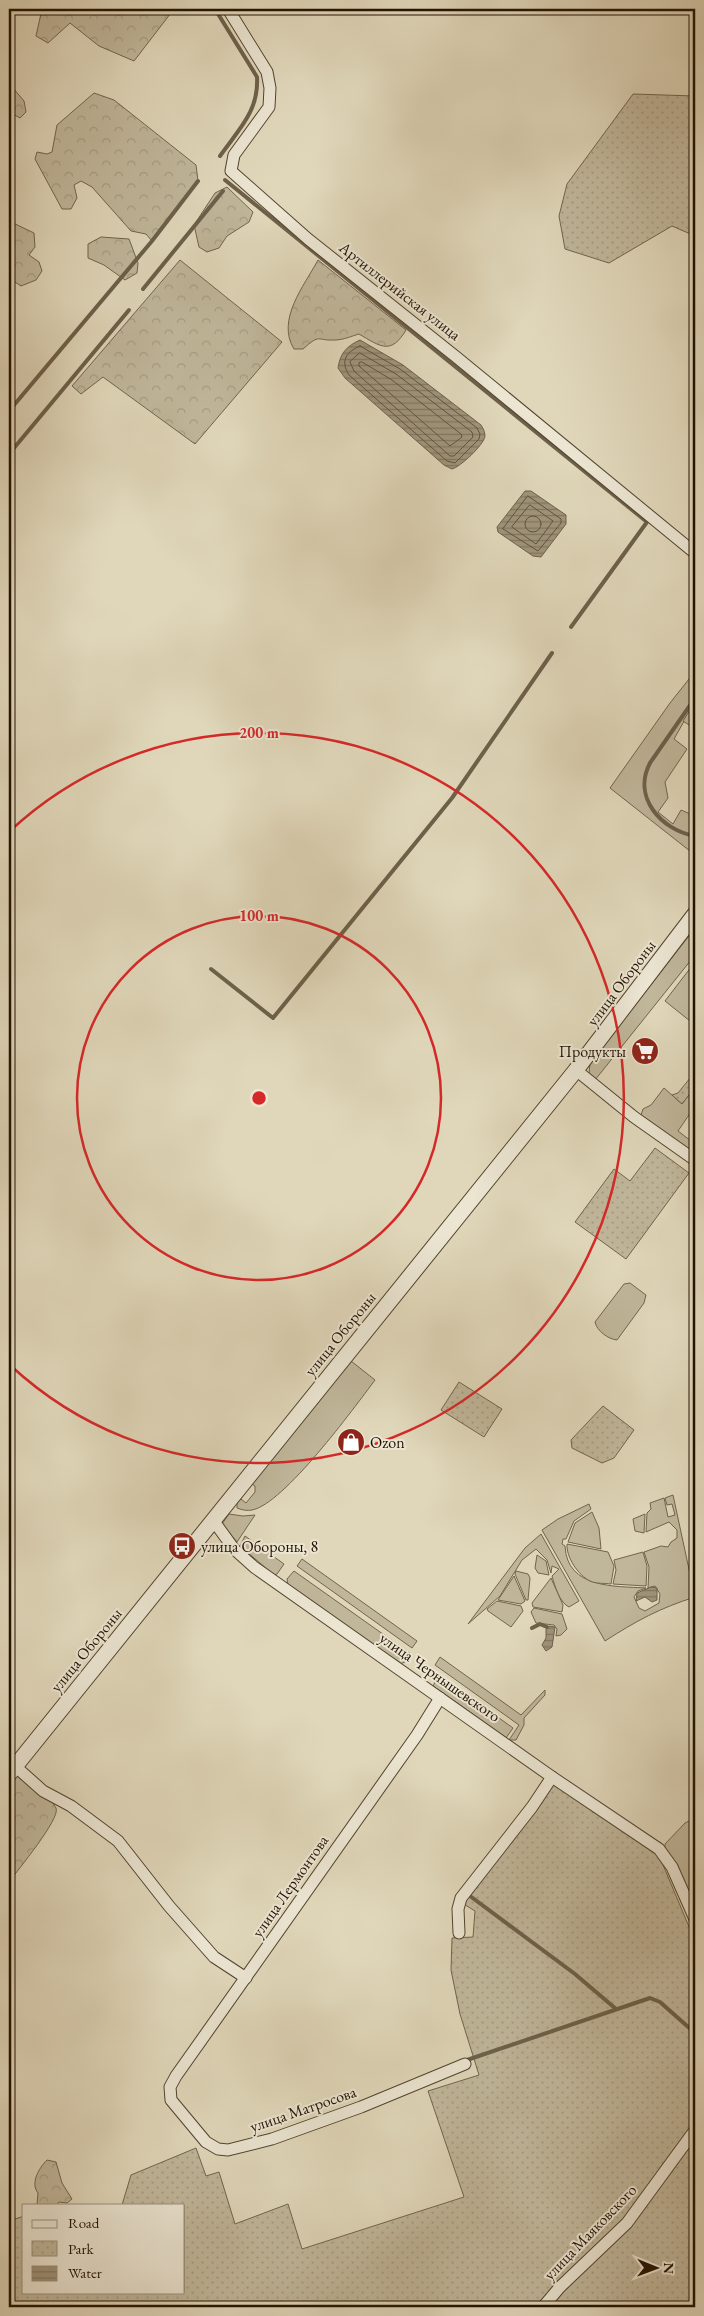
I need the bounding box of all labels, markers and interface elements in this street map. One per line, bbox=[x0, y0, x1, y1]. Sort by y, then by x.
street label: Артиллерийская улица bbox=[334, 236, 466, 346]
text: 200 m bbox=[239, 723, 279, 742]
text: 100 m bbox=[239, 906, 279, 925]
street label: улица Обороны bbox=[582, 936, 660, 1030]
supermarket icon: Продукты bbox=[630, 1036, 660, 1066]
place label: Продукты bbox=[559, 1041, 626, 1062]
centre of rings bbox=[250, 1089, 268, 1107]
street label: улица Обороны bbox=[300, 1287, 381, 1380]
shop icon: Ozon bbox=[336, 1427, 366, 1457]
place label: Ozon bbox=[370, 1432, 405, 1453]
bus stop icon: улица Обороны, 8 bbox=[167, 1531, 197, 1561]
place label: улица Обороны, 8 bbox=[201, 1536, 318, 1557]
street label: улица Обороны bbox=[46, 1603, 127, 1696]
street label: улица Чернышевского bbox=[375, 1627, 505, 1727]
street label: улица Лермонтова bbox=[247, 1830, 333, 1941]
street label: улица Матросова bbox=[247, 2081, 360, 2137]
street label: улица Маяковского bbox=[539, 2180, 641, 2284]
legend bbox=[22, 2204, 185, 2294]
text: Road bbox=[68, 2213, 100, 2232]
text: Park bbox=[68, 2239, 95, 2258]
north arrow bbox=[632, 2244, 682, 2294]
text: N bbox=[660, 2262, 678, 2275]
text: Water bbox=[68, 2263, 102, 2282]

